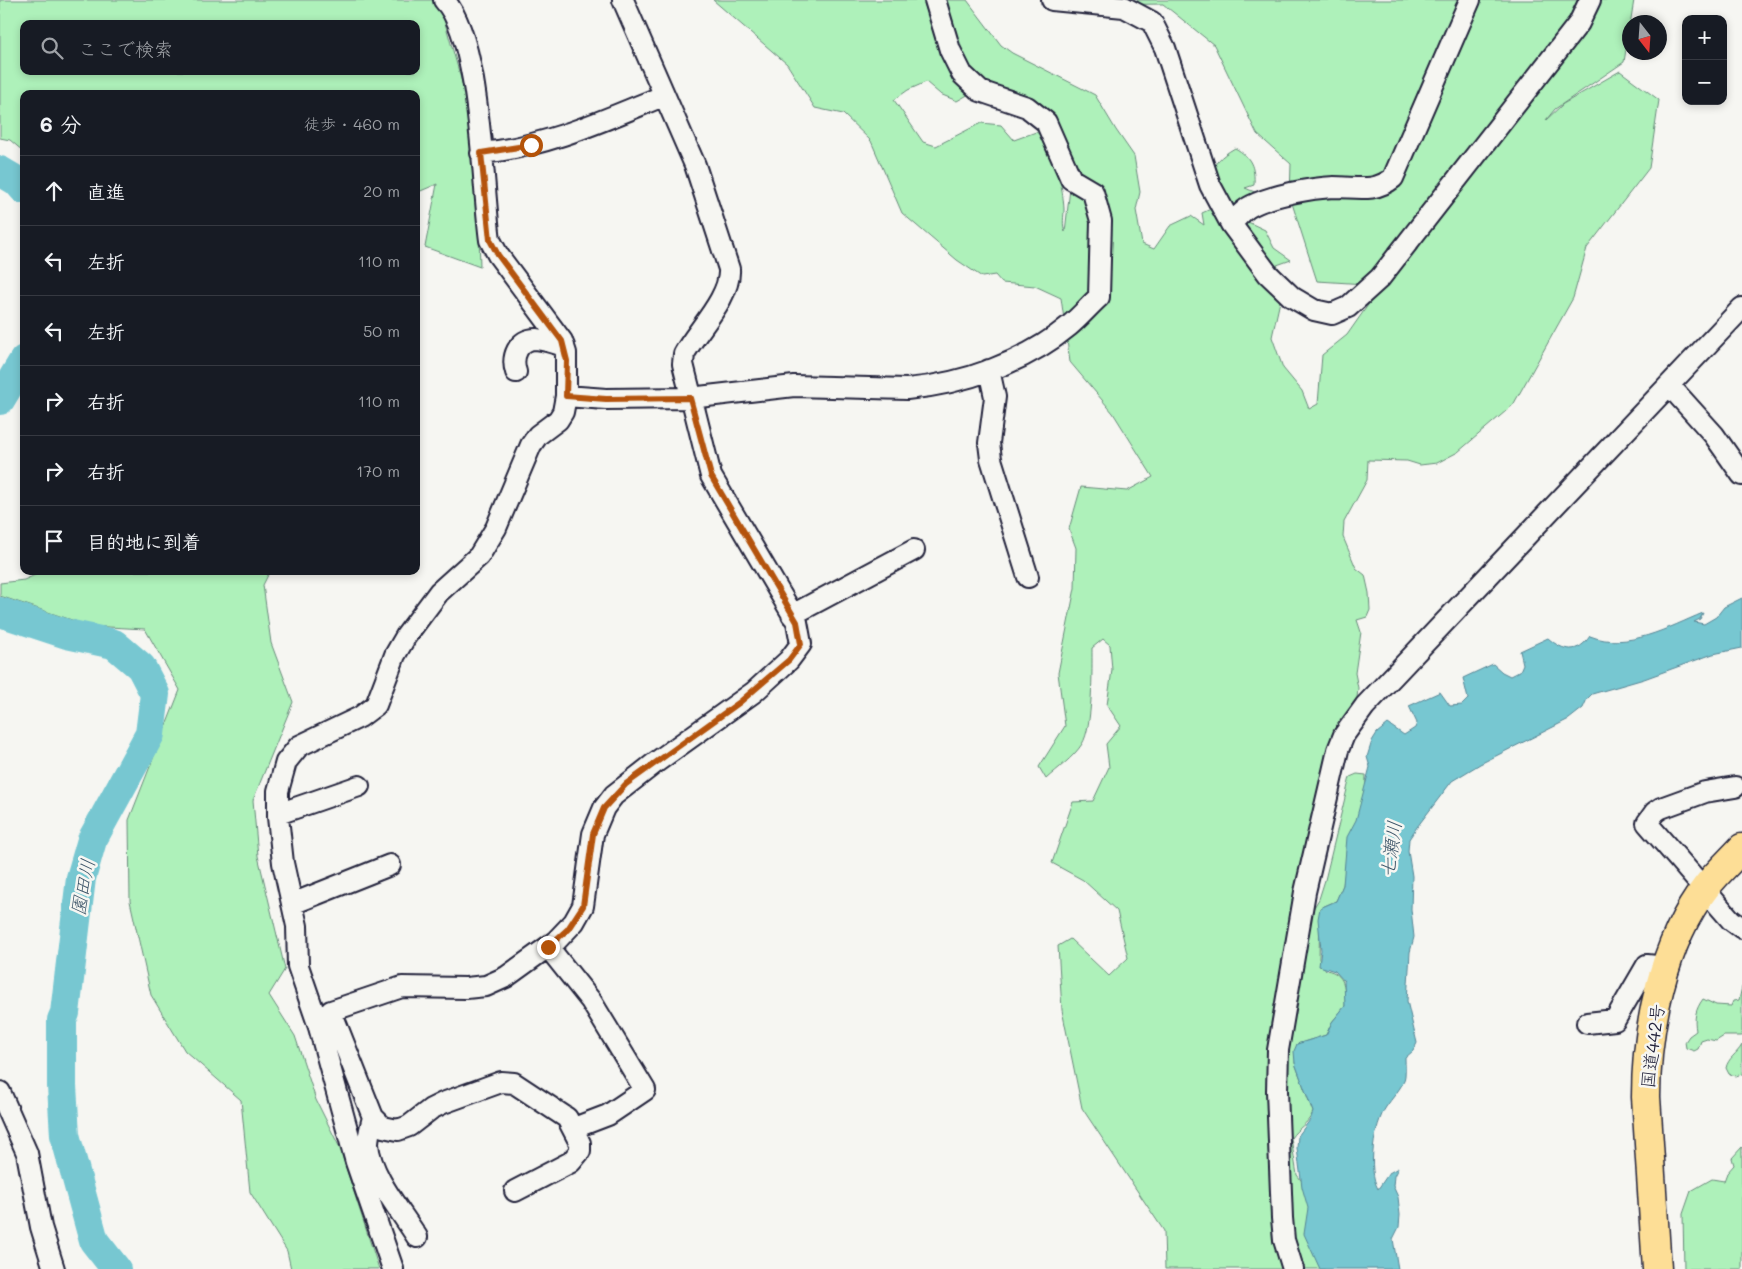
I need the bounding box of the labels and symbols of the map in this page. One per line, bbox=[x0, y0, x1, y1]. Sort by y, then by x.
north arrow bbox=[1622, 15, 1667, 60]
route start bbox=[520, 134, 543, 157]
water label: 七瀬川 bbox=[1374, 819, 1406, 879]
water label: 園田川 bbox=[64, 857, 100, 917]
route end bbox=[537, 936, 560, 959]
street label: 国道442号 bbox=[1635, 1002, 1669, 1090]

